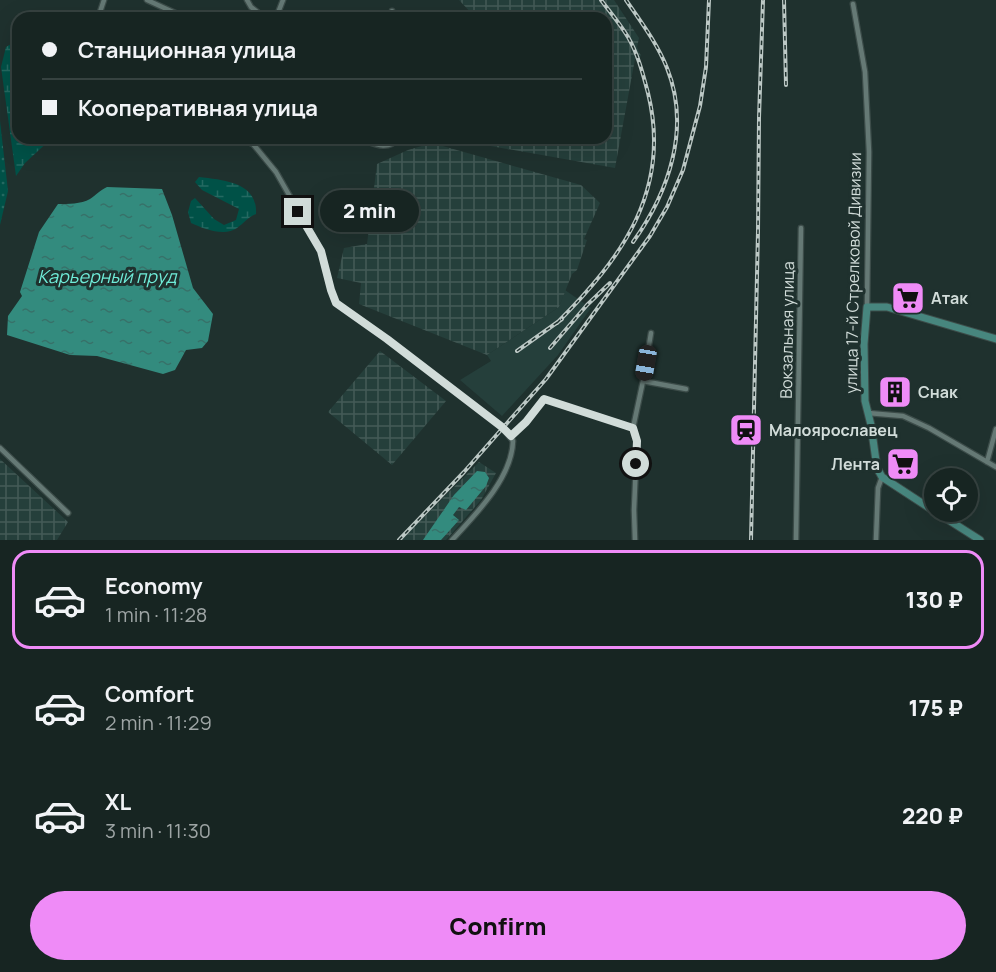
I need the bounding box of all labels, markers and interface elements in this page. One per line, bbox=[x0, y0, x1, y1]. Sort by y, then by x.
text: Станционная улица bbox=[78, 35, 296, 65]
text: Кооперативная улица bbox=[78, 93, 318, 123]
street label: улица 17-й Стрелковой Дивизии bbox=[840, 152, 866, 394]
callout: 2 min bbox=[319, 191, 418, 233]
text: 2 min bbox=[343, 197, 396, 224]
route end bbox=[284, 198, 311, 225]
street label: Вокзальная улица bbox=[775, 261, 799, 399]
water label: Карьерный пруд bbox=[37, 264, 178, 288]
supermarket icon: Атак bbox=[890, 280, 926, 316]
place label: Атак bbox=[931, 287, 968, 309]
car bbox=[634, 344, 658, 382]
building icon: Снак bbox=[877, 374, 913, 410]
place label: Снак bbox=[918, 381, 958, 403]
station icon: Малоярославец bbox=[728, 412, 764, 448]
place label: Малоярославец bbox=[769, 419, 898, 441]
supermarket icon: Лента bbox=[885, 446, 921, 482]
route start bbox=[622, 450, 649, 477]
place label: Лента bbox=[831, 453, 880, 475]
map controls bbox=[924, 468, 978, 522]
button: locate bbox=[924, 468, 978, 522]
text: Economy bbox=[105, 571, 203, 601]
icon: car bbox=[33, 573, 87, 627]
text: 130 ₽ bbox=[906, 585, 963, 615]
text: 1 min · 11:28 bbox=[105, 601, 207, 628]
text: Comfort bbox=[105, 679, 194, 709]
icon: car bbox=[33, 681, 87, 735]
text: 175 ₽ bbox=[909, 693, 963, 723]
text: 2 min · 11:29 bbox=[105, 709, 212, 736]
text: XL bbox=[105, 787, 131, 817]
icon: car bbox=[33, 789, 87, 843]
text: 220 ₽ bbox=[902, 801, 963, 831]
text: 3 min · 11:30 bbox=[105, 817, 211, 844]
button: Confirm bbox=[30, 891, 966, 960]

